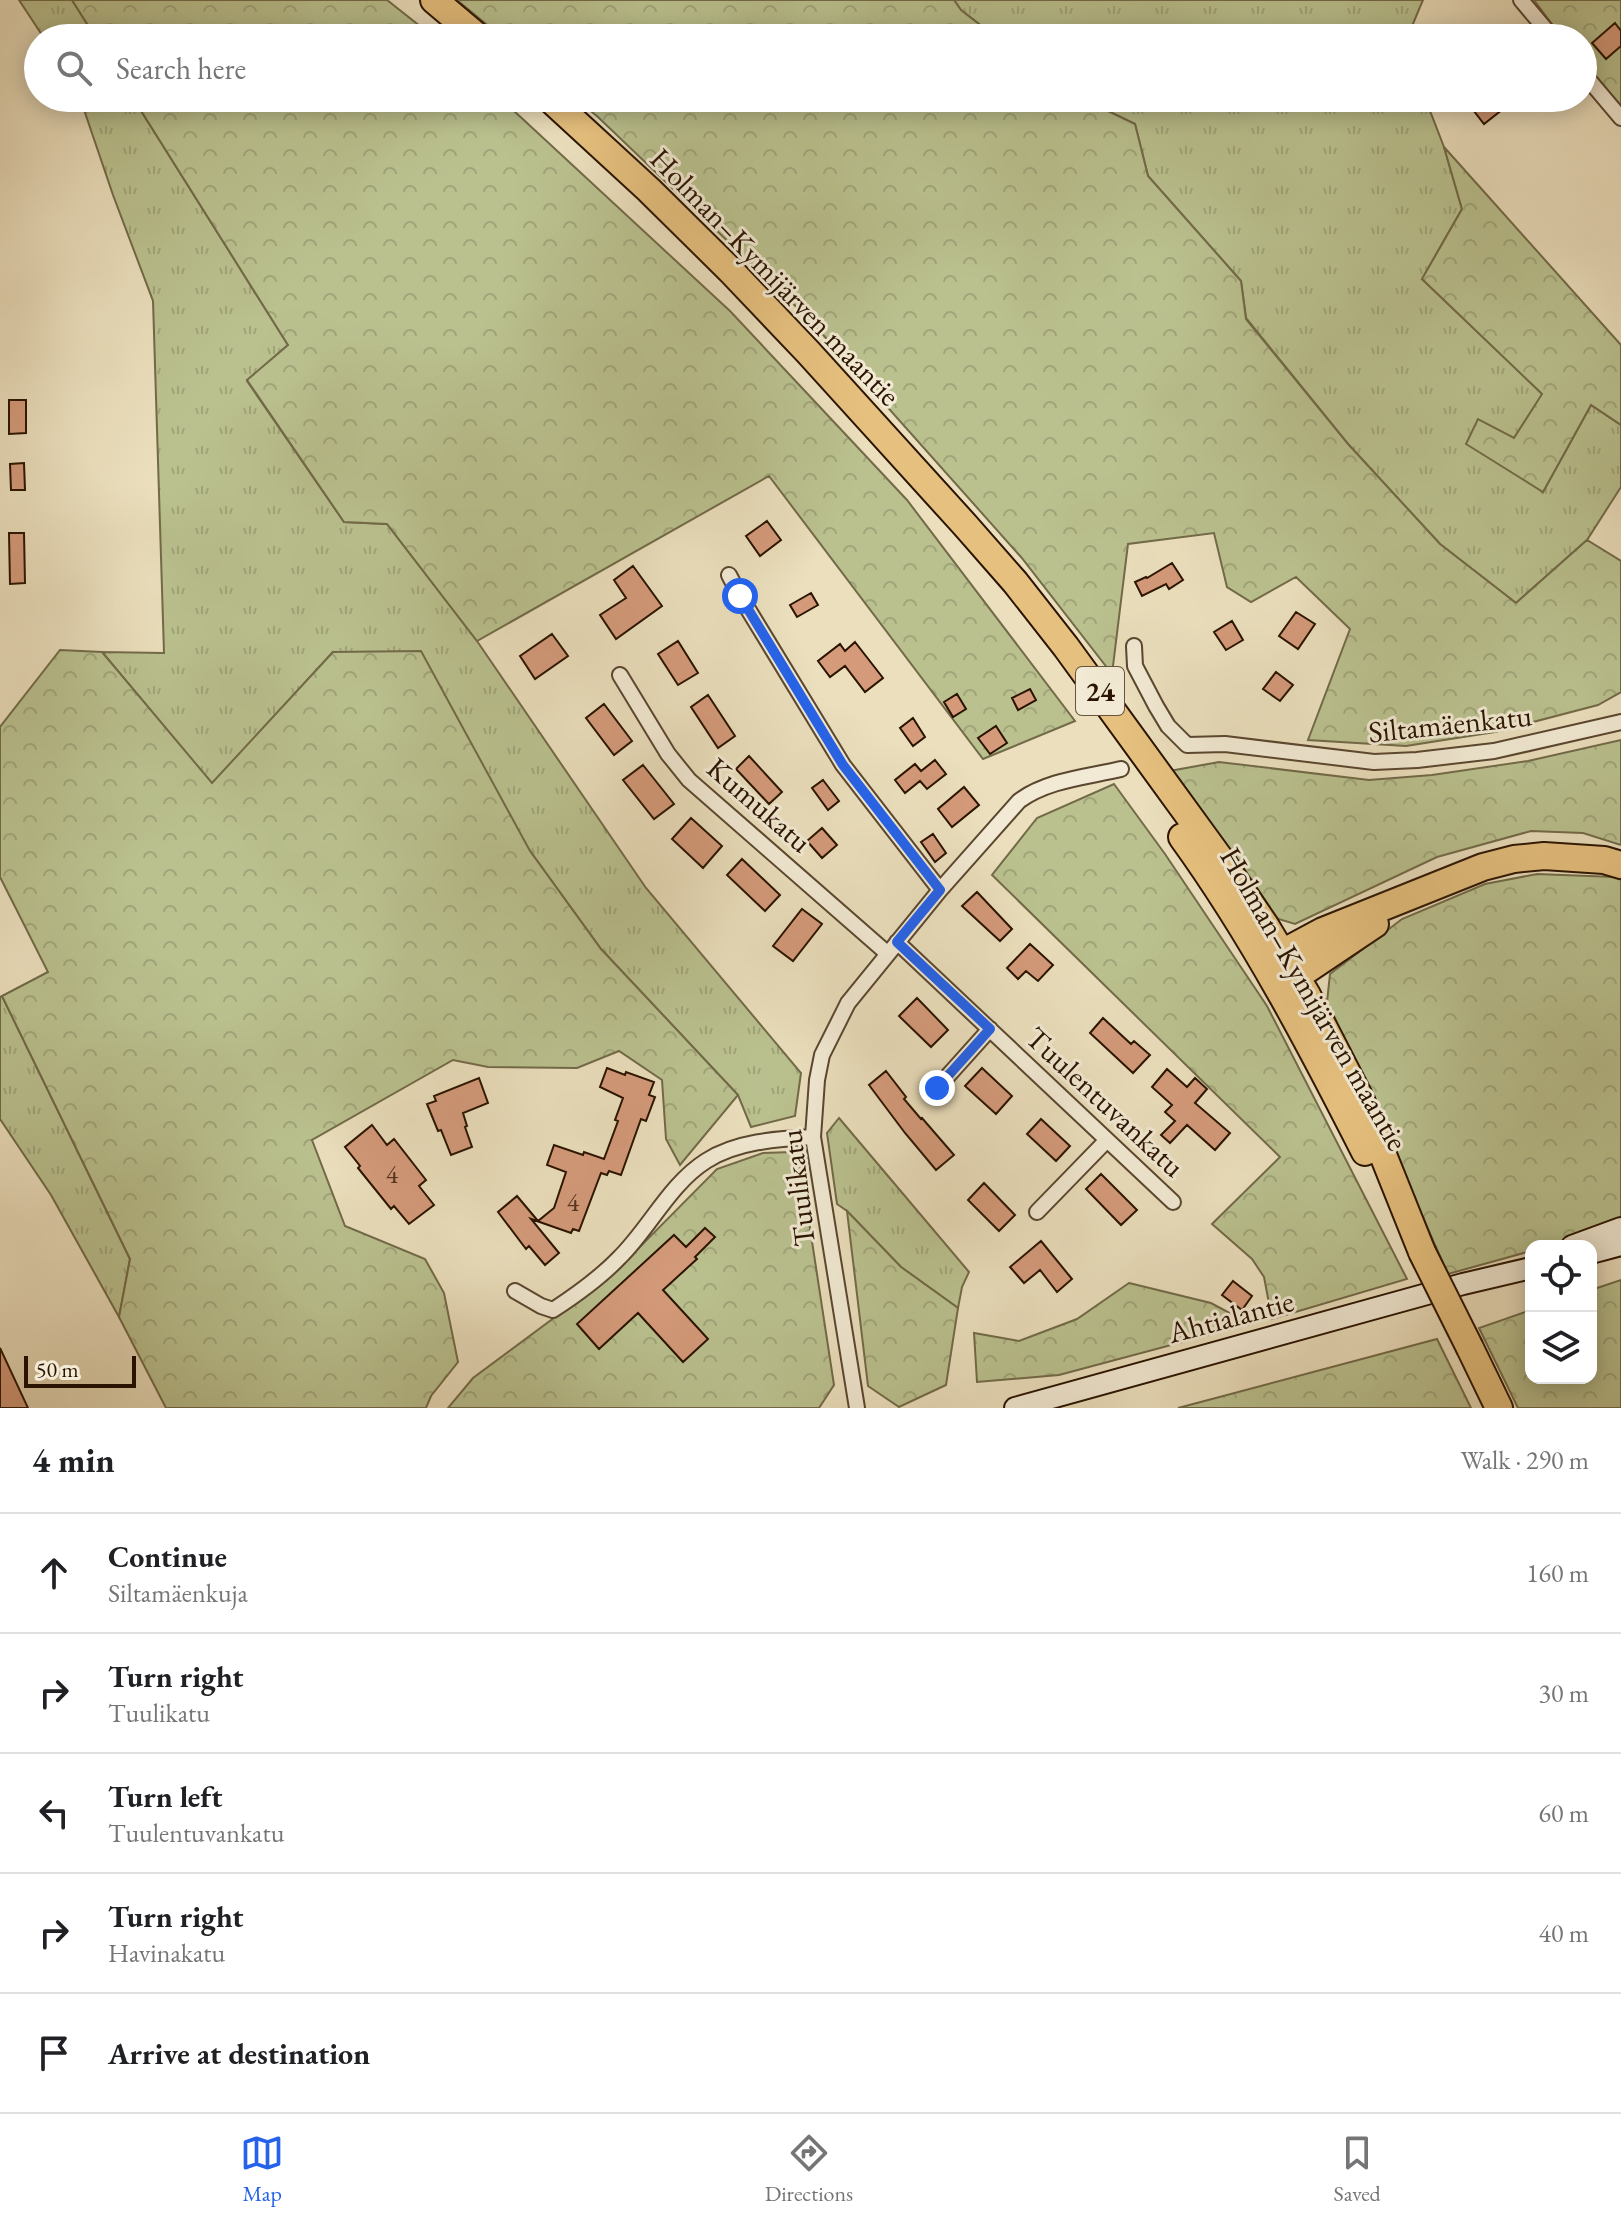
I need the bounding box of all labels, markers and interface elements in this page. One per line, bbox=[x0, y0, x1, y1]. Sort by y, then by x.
search box bbox=[24, 24, 1597, 112]
icon: search bbox=[52, 46, 96, 90]
text: Search here bbox=[116, 49, 246, 88]
street label: Holman–Kymijärven maantie bbox=[642, 139, 909, 414]
route start bbox=[722, 578, 758, 614]
road number: 24 bbox=[1076, 667, 1124, 715]
street label: Siltamäenkatu bbox=[1366, 696, 1534, 751]
street label: Kumukatu bbox=[699, 748, 820, 861]
street label: Holman–Kymijärven maantie bbox=[1212, 840, 1417, 1158]
street label: Tuulentuvankatu bbox=[1018, 1018, 1193, 1185]
route end bbox=[919, 1070, 955, 1106]
street label: Tuulikatu bbox=[771, 1127, 824, 1249]
house number: 4 bbox=[386, 1157, 399, 1191]
house number: 4 bbox=[567, 1185, 580, 1219]
map controls bbox=[1525, 1240, 1597, 1384]
button: locate bbox=[1525, 1240, 1597, 1312]
street label: Ahtialantie bbox=[1163, 1281, 1298, 1352]
button: layers bbox=[1525, 1312, 1597, 1384]
scale bar bbox=[24, 1352, 136, 1388]
text: 50 m bbox=[36, 1355, 79, 1384]
text: 4 min bbox=[32, 1438, 115, 1482]
text: Walk · 290 m bbox=[1461, 1443, 1589, 1477]
text: Continue bbox=[108, 1537, 227, 1576]
icon: ahead bbox=[32, 1551, 76, 1595]
text: 160 m bbox=[1526, 1556, 1589, 1590]
text: Siltamäenkuja bbox=[108, 1576, 248, 1610]
text: Turn right bbox=[108, 1657, 244, 1696]
icon: right bbox=[32, 1671, 76, 1715]
text: 30 m bbox=[1539, 1676, 1589, 1710]
text: Tuulikatu bbox=[108, 1696, 210, 1730]
text: Turn left bbox=[108, 1777, 222, 1816]
icon: left bbox=[32, 1791, 76, 1835]
text: 60 m bbox=[1539, 1796, 1589, 1830]
text: Tuulentuvankatu bbox=[108, 1816, 284, 1850]
text: Turn right bbox=[108, 1897, 244, 1936]
icon: right bbox=[32, 1911, 76, 1955]
text: 40 m bbox=[1539, 1916, 1589, 1950]
text: Havinakatu bbox=[108, 1936, 225, 1970]
icon: arrive bbox=[32, 2031, 76, 2075]
text: Arrive at destination bbox=[108, 2034, 370, 2073]
tab: Map bbox=[240, 2131, 284, 2208]
tab: Directions bbox=[765, 2131, 853, 2208]
tab: Saved bbox=[1334, 2131, 1381, 2208]

